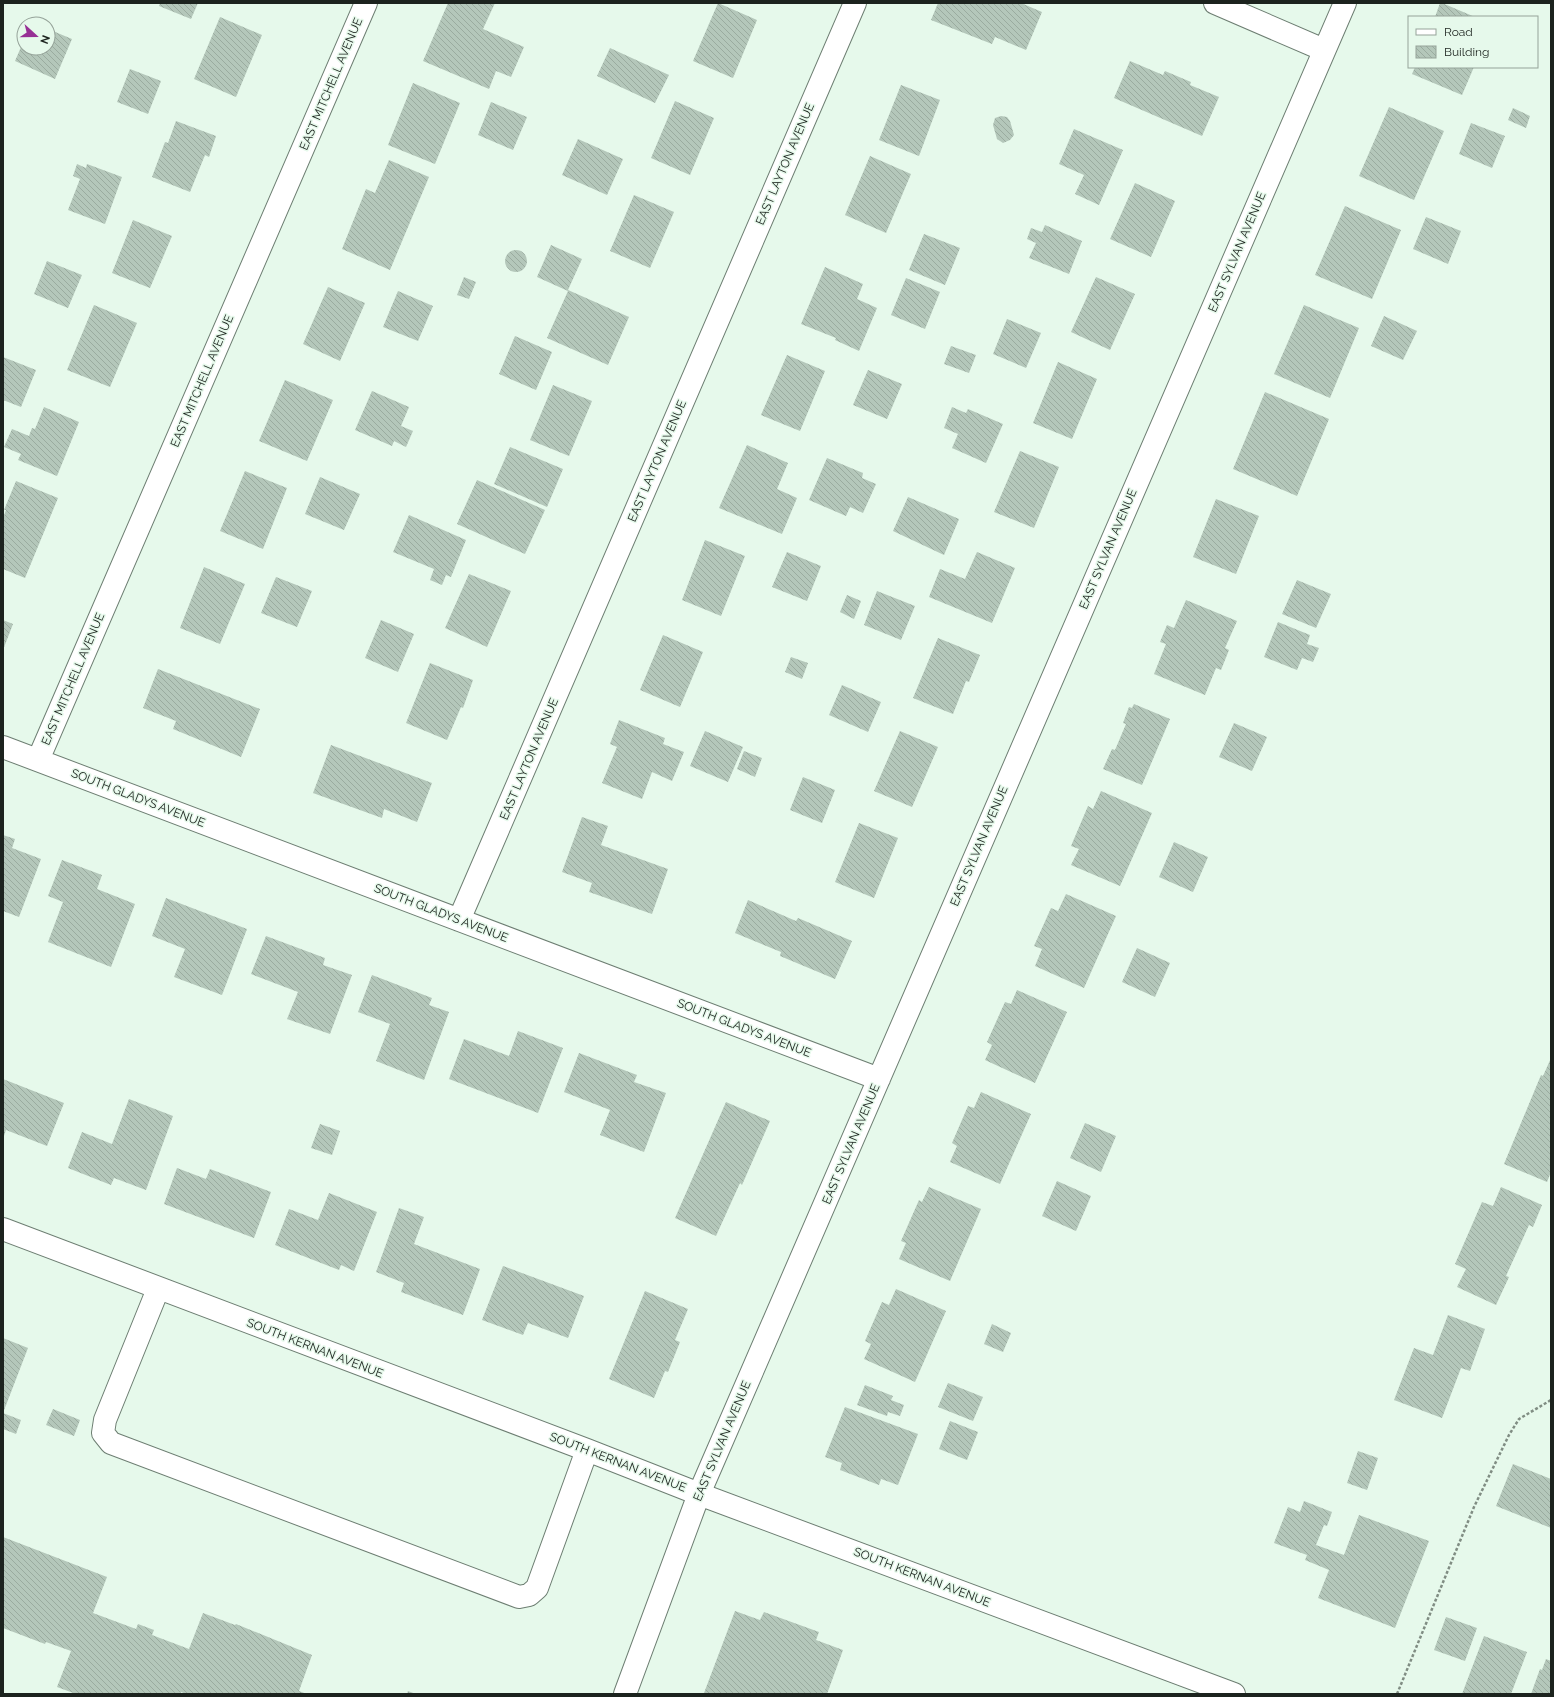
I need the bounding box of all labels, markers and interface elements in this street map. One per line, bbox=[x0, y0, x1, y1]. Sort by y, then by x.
north arrow bbox=[16, 16, 56, 56]
street label: EAST MITCHELL AVENUE bbox=[297, 16, 365, 152]
legend bbox=[1408, 16, 1538, 68]
text: Road bbox=[1444, 25, 1473, 39]
text: N bbox=[37, 33, 52, 46]
text: Building bbox=[1444, 45, 1490, 59]
street label: EAST LAYTON AVENUE bbox=[753, 101, 817, 227]
street label: EAST SYLVAN AVENUE bbox=[1205, 190, 1269, 314]
street label: EAST MITCHELL AVENUE bbox=[168, 313, 236, 449]
street label: EAST LAYTON AVENUE bbox=[625, 398, 689, 524]
street label: EAST SYLVAN AVENUE bbox=[1076, 487, 1140, 611]
street label: EAST MITCHELL AVENUE bbox=[39, 611, 107, 747]
street label: EAST LAYTON AVENUE bbox=[497, 696, 561, 822]
street label: SOUTH GLADYS AVENUE bbox=[69, 766, 207, 830]
street label: EAST SYLVAN AVENUE bbox=[947, 784, 1011, 908]
street label: SOUTH GLADYS AVENUE bbox=[372, 881, 510, 945]
street label: SOUTH GLADYS AVENUE bbox=[675, 996, 813, 1060]
street label: EAST SYLVAN AVENUE bbox=[819, 1082, 883, 1206]
street label: SOUTH KERNAN AVENUE bbox=[245, 1315, 385, 1381]
street label: EAST SYLVAN AVENUE bbox=[690, 1379, 754, 1503]
street label: SOUTH KERNAN AVENUE bbox=[548, 1429, 688, 1495]
street label: SOUTH KERNAN AVENUE bbox=[852, 1544, 992, 1610]

